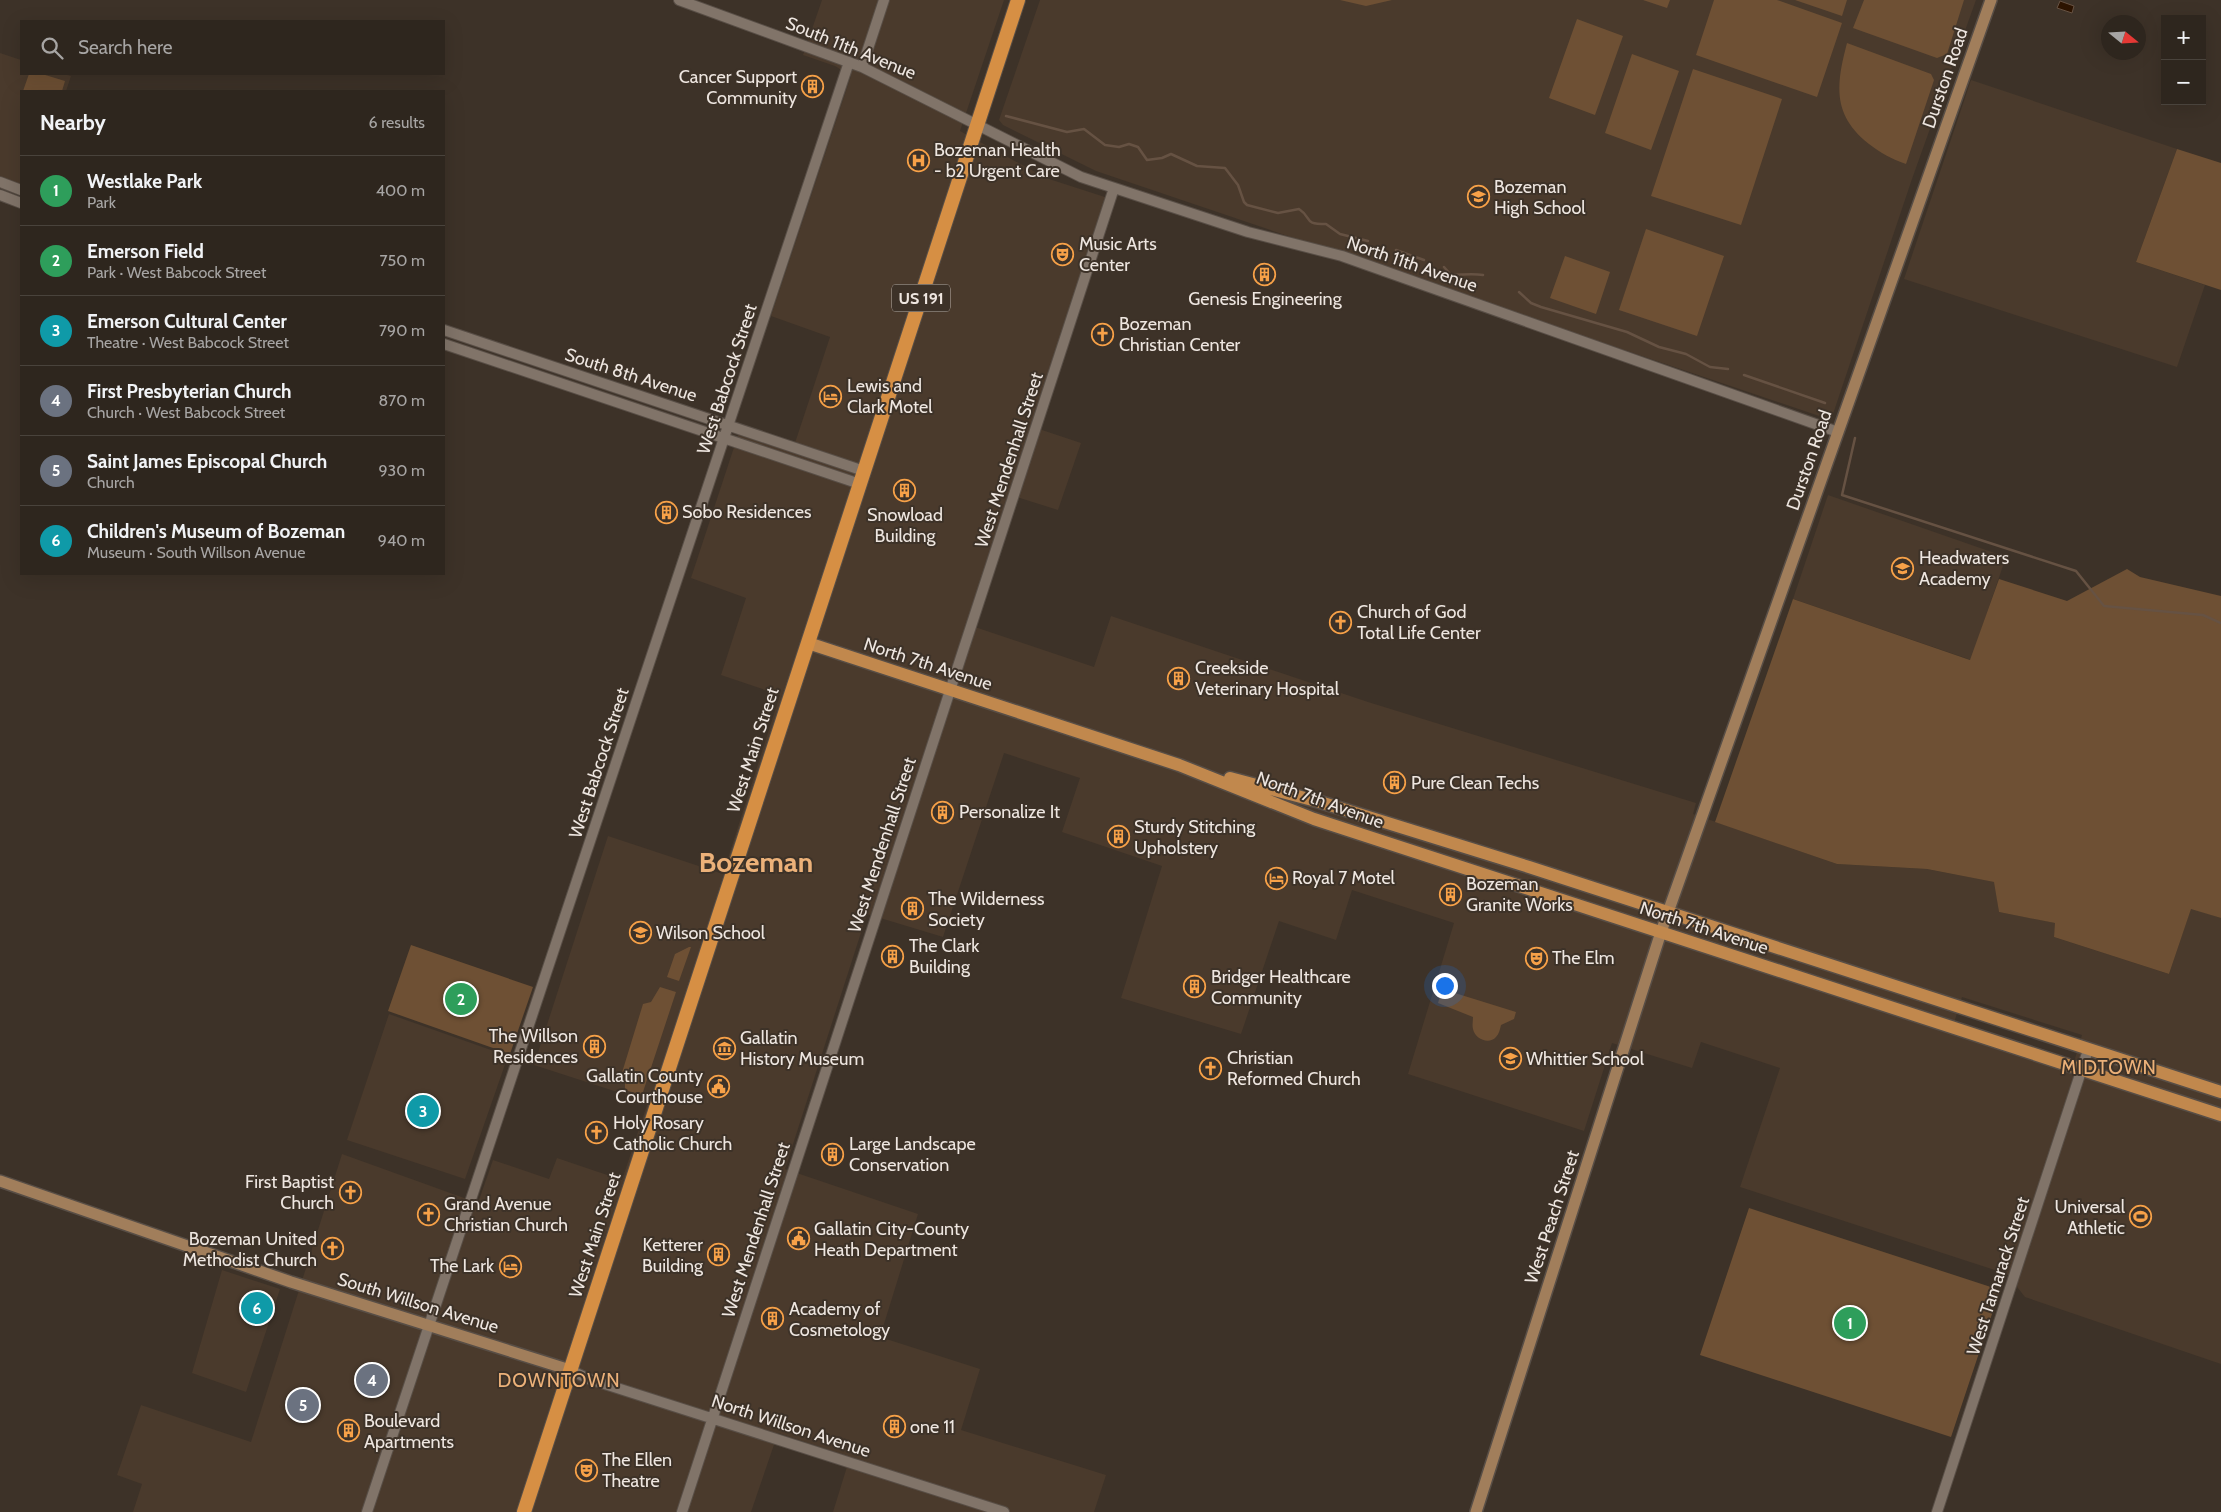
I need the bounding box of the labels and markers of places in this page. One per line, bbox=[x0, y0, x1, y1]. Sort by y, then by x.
place label: Cancer Support Community bbox=[679, 66, 797, 109]
building icon: Cancer Support Community bbox=[801, 75, 825, 99]
place label: Bozeman Health - b2 Urgent Care bbox=[934, 139, 1061, 182]
hospital icon: Bozeman Health - b2 Urgent Care bbox=[906, 148, 930, 172]
place label: Bozeman High School bbox=[1494, 176, 1586, 219]
school or university icon: Bozeman High School bbox=[1466, 185, 1490, 209]
place label: Music Arts Center bbox=[1079, 233, 1157, 276]
theatre icon: Music Arts Center bbox=[1051, 242, 1075, 266]
building icon: Genesis Engineering bbox=[1253, 262, 1277, 286]
place label: Genesis Engineering bbox=[1188, 288, 1343, 310]
place label: Bozeman Christian Center bbox=[1119, 313, 1241, 356]
church icon: Bozeman Christian Center bbox=[1091, 322, 1115, 346]
place label: Lewis and Clark Motel bbox=[847, 375, 933, 418]
hotel icon: Lewis and Clark Motel bbox=[819, 384, 843, 408]
building icon: Snowload Building bbox=[893, 478, 917, 502]
building icon: Sobo Residences bbox=[654, 500, 678, 524]
place label: Sobo Residences bbox=[682, 501, 811, 523]
place label: Snowload Building bbox=[867, 504, 943, 547]
place label: Headwaters Academy bbox=[1919, 547, 2009, 590]
school or university icon: Headwaters Academy bbox=[1891, 556, 1915, 580]
place label: Church of God Total Life Center bbox=[1357, 601, 1481, 644]
church icon: Church of God Total Life Center bbox=[1329, 610, 1353, 634]
place label: Creekside Veterinary Hospital bbox=[1195, 657, 1340, 700]
building icon: Creekside Veterinary Hospital bbox=[1167, 666, 1191, 690]
building icon: Pure Clean Techs bbox=[1383, 771, 1407, 795]
place label: Pure Clean Techs bbox=[1411, 772, 1539, 794]
building icon: Personalize It bbox=[931, 800, 955, 824]
place label: Personalize It bbox=[959, 801, 1060, 823]
place label: Sturdy Stitching Upholstery bbox=[1134, 816, 1256, 859]
building icon: Sturdy Stitching Upholstery bbox=[1106, 825, 1130, 849]
hotel icon: Royal 7 Motel bbox=[1264, 866, 1288, 890]
place label: Royal 7 Motel bbox=[1292, 867, 1396, 889]
place label: Bozeman Granite Works bbox=[1466, 873, 1573, 916]
building icon: Bozeman Granite Works bbox=[1438, 882, 1462, 906]
place label: The Wilderness Society bbox=[928, 888, 1045, 931]
building icon: The Wilderness Society bbox=[900, 897, 924, 921]
school or university icon: Wilson School bbox=[628, 921, 652, 945]
place label: Wilson School bbox=[656, 922, 766, 944]
place label: The Clark Building bbox=[909, 935, 980, 978]
building icon: The Clark Building bbox=[881, 944, 905, 968]
theatre icon: The Elm bbox=[1524, 946, 1548, 970]
place label: The Elm bbox=[1552, 947, 1615, 969]
place label: Bridger Healthcare Community bbox=[1211, 966, 1351, 1009]
building icon: Bridger Healthcare Community bbox=[1183, 975, 1207, 999]
pin: 2 bbox=[445, 980, 477, 1018]
place label: The Willson Residences bbox=[489, 1025, 578, 1068]
place label: Gallatin History Museum bbox=[740, 1027, 864, 1070]
building icon: The Willson Residences bbox=[582, 1034, 606, 1058]
museum icon: Gallatin History Museum bbox=[712, 1036, 736, 1060]
place label: Christian Reformed Church bbox=[1227, 1047, 1361, 1090]
school or university icon: Whittier School bbox=[1498, 1047, 1522, 1071]
place label: Whittier School bbox=[1526, 1048, 1645, 1070]
church icon: Christian Reformed Church bbox=[1199, 1056, 1223, 1080]
place label: Gallatin County Courthouse bbox=[586, 1065, 703, 1108]
public building icon: Gallatin County Courthouse bbox=[707, 1074, 731, 1098]
pin: 3 bbox=[407, 1092, 439, 1130]
place label: Holy Rosary Catholic Church bbox=[613, 1112, 732, 1155]
church icon: Holy Rosary Catholic Church bbox=[585, 1121, 609, 1145]
place label: Large Landscape Conservation bbox=[849, 1133, 976, 1176]
building icon: Large Landscape Conservation bbox=[821, 1142, 845, 1166]
place label: First Baptist Church bbox=[245, 1171, 334, 1214]
church icon: First Baptist Church bbox=[338, 1180, 362, 1204]
place label: Grand Avenue Christian Church bbox=[444, 1193, 568, 1236]
place label: Universal Athletic bbox=[2054, 1196, 2126, 1239]
church icon: Grand Avenue Christian Church bbox=[416, 1202, 440, 1226]
sports icon: Universal Athletic bbox=[2129, 1205, 2153, 1229]
place label: Gallatin City-County Heath Department bbox=[814, 1218, 969, 1261]
public building icon: Gallatin City-County Heath Department bbox=[786, 1227, 810, 1251]
place label: Bozeman United Methodist Church bbox=[183, 1228, 317, 1271]
place label: Ketterer Building bbox=[642, 1234, 704, 1277]
church icon: Bozeman United Methodist Church bbox=[321, 1237, 345, 1261]
building icon: Ketterer Building bbox=[707, 1243, 731, 1267]
hotel icon: The Lark bbox=[498, 1254, 522, 1278]
place label: The Lark bbox=[430, 1255, 495, 1277]
pin: 6 bbox=[241, 1289, 273, 1327]
place label: Academy of Cosmetology bbox=[789, 1298, 890, 1341]
pin: 1 bbox=[1834, 1304, 1866, 1342]
building icon: Academy of Cosmetology bbox=[761, 1307, 785, 1331]
pin: 4 bbox=[356, 1361, 388, 1399]
pin: 5 bbox=[287, 1386, 319, 1424]
place label: Boulevard Apartments bbox=[364, 1410, 454, 1453]
building icon: one 11 bbox=[882, 1415, 906, 1439]
place label: one 11 bbox=[910, 1416, 955, 1438]
building icon: Boulevard Apartments bbox=[336, 1419, 360, 1443]
place label: The Ellen Theatre bbox=[602, 1449, 672, 1492]
theatre icon: The Ellen Theatre bbox=[574, 1458, 598, 1482]

